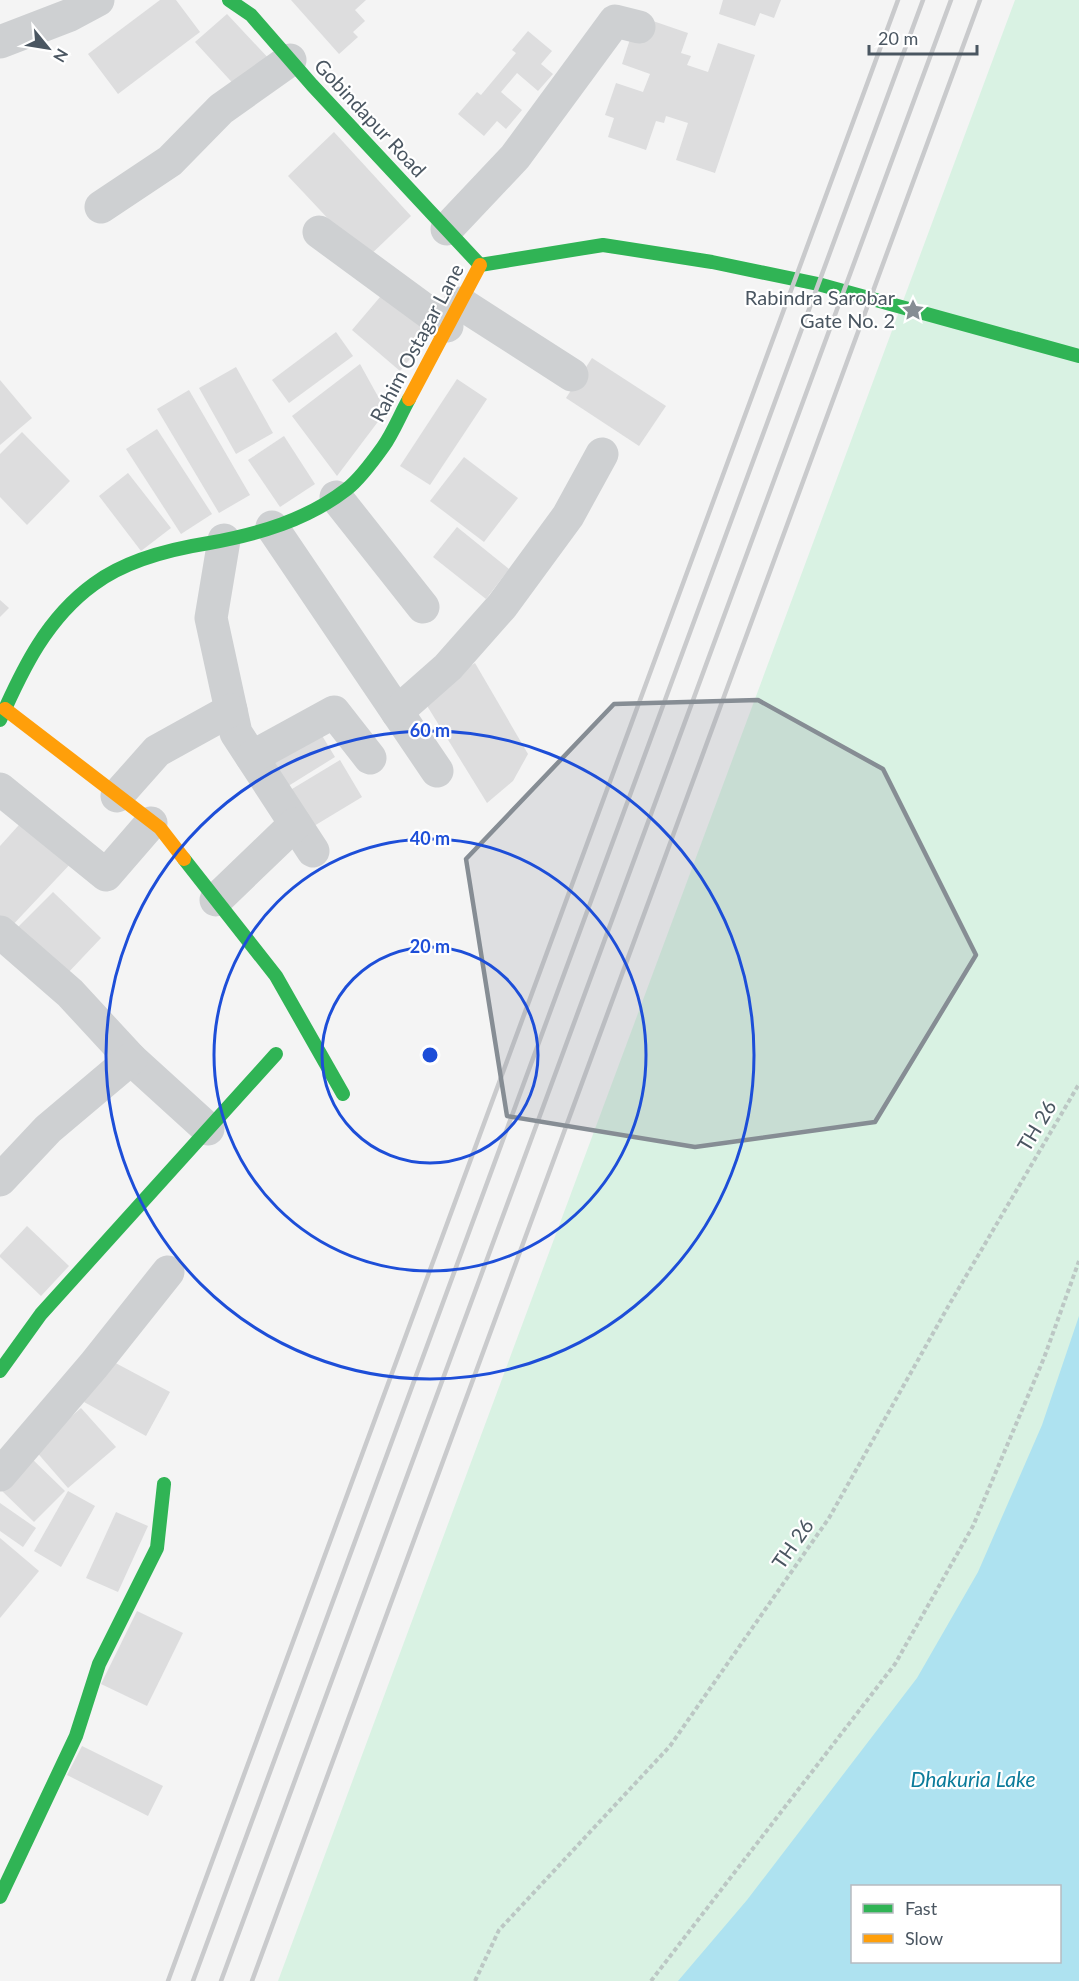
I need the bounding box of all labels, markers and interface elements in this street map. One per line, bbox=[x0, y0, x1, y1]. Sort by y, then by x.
north arrow bbox=[18, 18, 78, 78]
scale bar bbox=[869, 18, 977, 56]
text: 20 m bbox=[878, 27, 918, 49]
text: N bbox=[50, 46, 73, 66]
street label: Gobindapur Road bbox=[310, 53, 432, 181]
street label: Rahim Ostagar Lane bbox=[364, 259, 468, 426]
place label: Rabindra Sarobar Gate No. 2 bbox=[745, 285, 896, 332]
place icon: Rabindra Sarobar Gate No. 2 bbox=[900, 297, 926, 323]
text: 60 m bbox=[410, 719, 450, 741]
text: 40 m bbox=[410, 827, 450, 849]
text: 20 m bbox=[410, 935, 450, 957]
centre of rings bbox=[420, 1045, 440, 1065]
street label: TH 26 bbox=[1012, 1096, 1061, 1155]
street label: TH 26 bbox=[766, 1514, 818, 1573]
water label: Dhakuria Lake bbox=[910, 1766, 1036, 1791]
legend bbox=[851, 1885, 1061, 1963]
text: Fast bbox=[905, 1897, 938, 1919]
text: Slow bbox=[905, 1927, 943, 1949]

